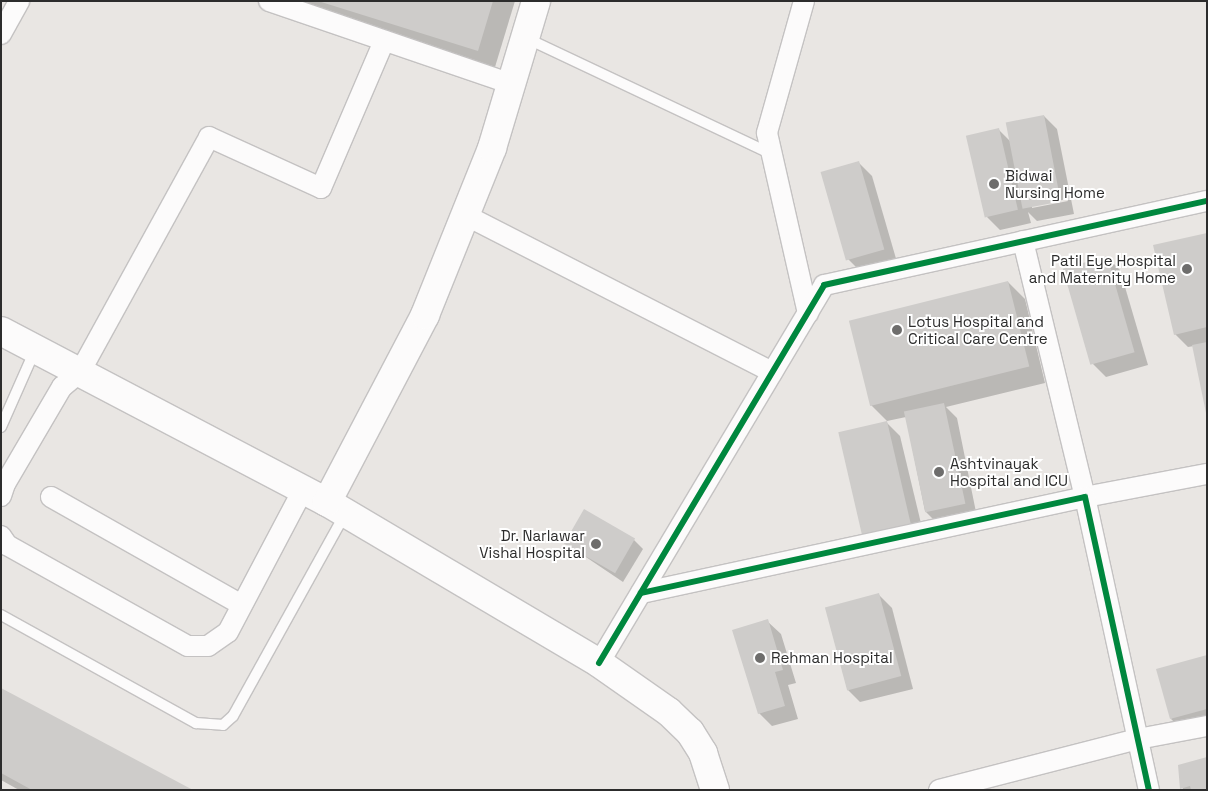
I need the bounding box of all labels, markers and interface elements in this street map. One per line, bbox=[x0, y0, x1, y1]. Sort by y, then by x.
place label: Bidwai Nursing Home bbox=[1005, 166, 1105, 201]
marker: Bidwai Nursing Home bbox=[987, 177, 1001, 191]
place label: Patil Eye Hospital and Maternity Home bbox=[1029, 251, 1176, 286]
marker: Patil Eye Hospital and Maternity Home bbox=[1180, 262, 1194, 276]
place label: Lotus Hospital and Critical Care Centre bbox=[908, 312, 1048, 347]
marker: Lotus Hospital and Critical Care Centre bbox=[890, 323, 904, 337]
place label: Ashtvinayak Hospital and ICU bbox=[950, 454, 1068, 489]
marker: Ashtvinayak Hospital and ICU bbox=[932, 465, 946, 479]
place label: Dr. Narlawar Vishal Hospital bbox=[479, 526, 585, 561]
marker: Dr. Narlawar Vishal Hospital bbox=[589, 537, 603, 551]
place label: Rehman Hospital bbox=[771, 649, 893, 667]
marker: Rehman Hospital bbox=[753, 651, 767, 665]

